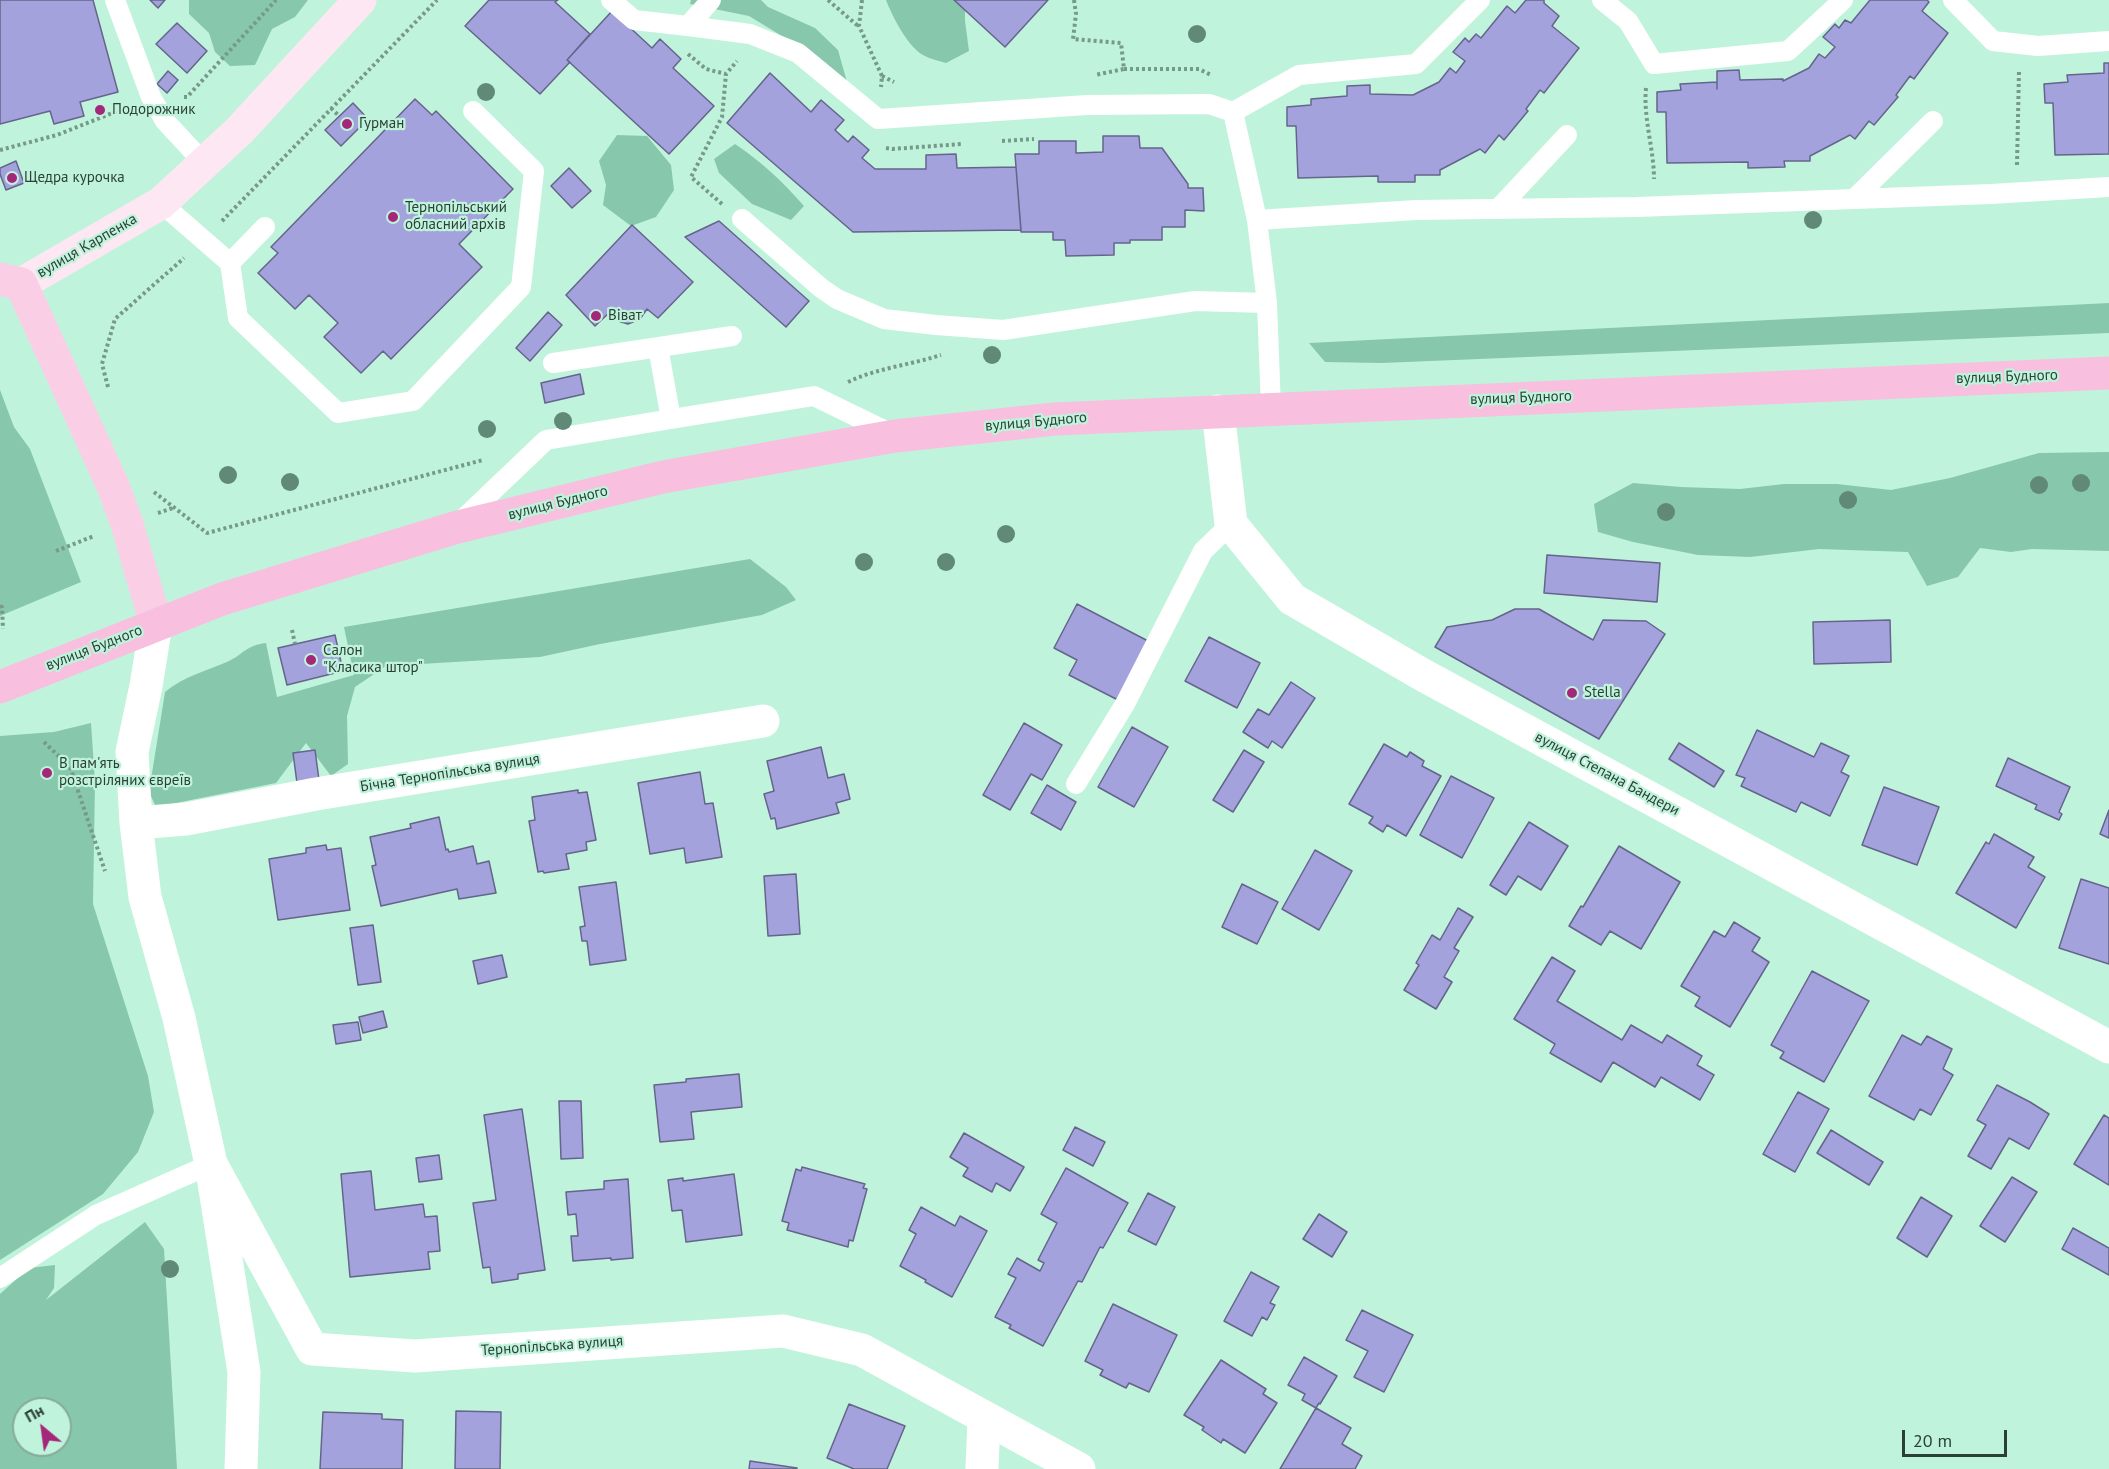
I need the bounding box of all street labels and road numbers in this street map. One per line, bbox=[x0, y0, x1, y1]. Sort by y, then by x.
street label: вулиця Карпенка bbox=[34, 210, 140, 282]
street label: вулиця Будного bbox=[1956, 366, 2058, 388]
street label: вулиця Будного bbox=[1470, 387, 1572, 409]
street label: вулиця Будного bbox=[984, 409, 1088, 435]
street label: вулиця Будного bbox=[506, 482, 610, 524]
street label: вулиця Будного bbox=[43, 621, 145, 675]
street label: вулиця Степана Бандери bbox=[1532, 728, 1682, 820]
street label: Бічна Тернопільська вулиця bbox=[359, 750, 541, 796]
street label: Тернопільська вулиця bbox=[480, 1332, 624, 1360]

